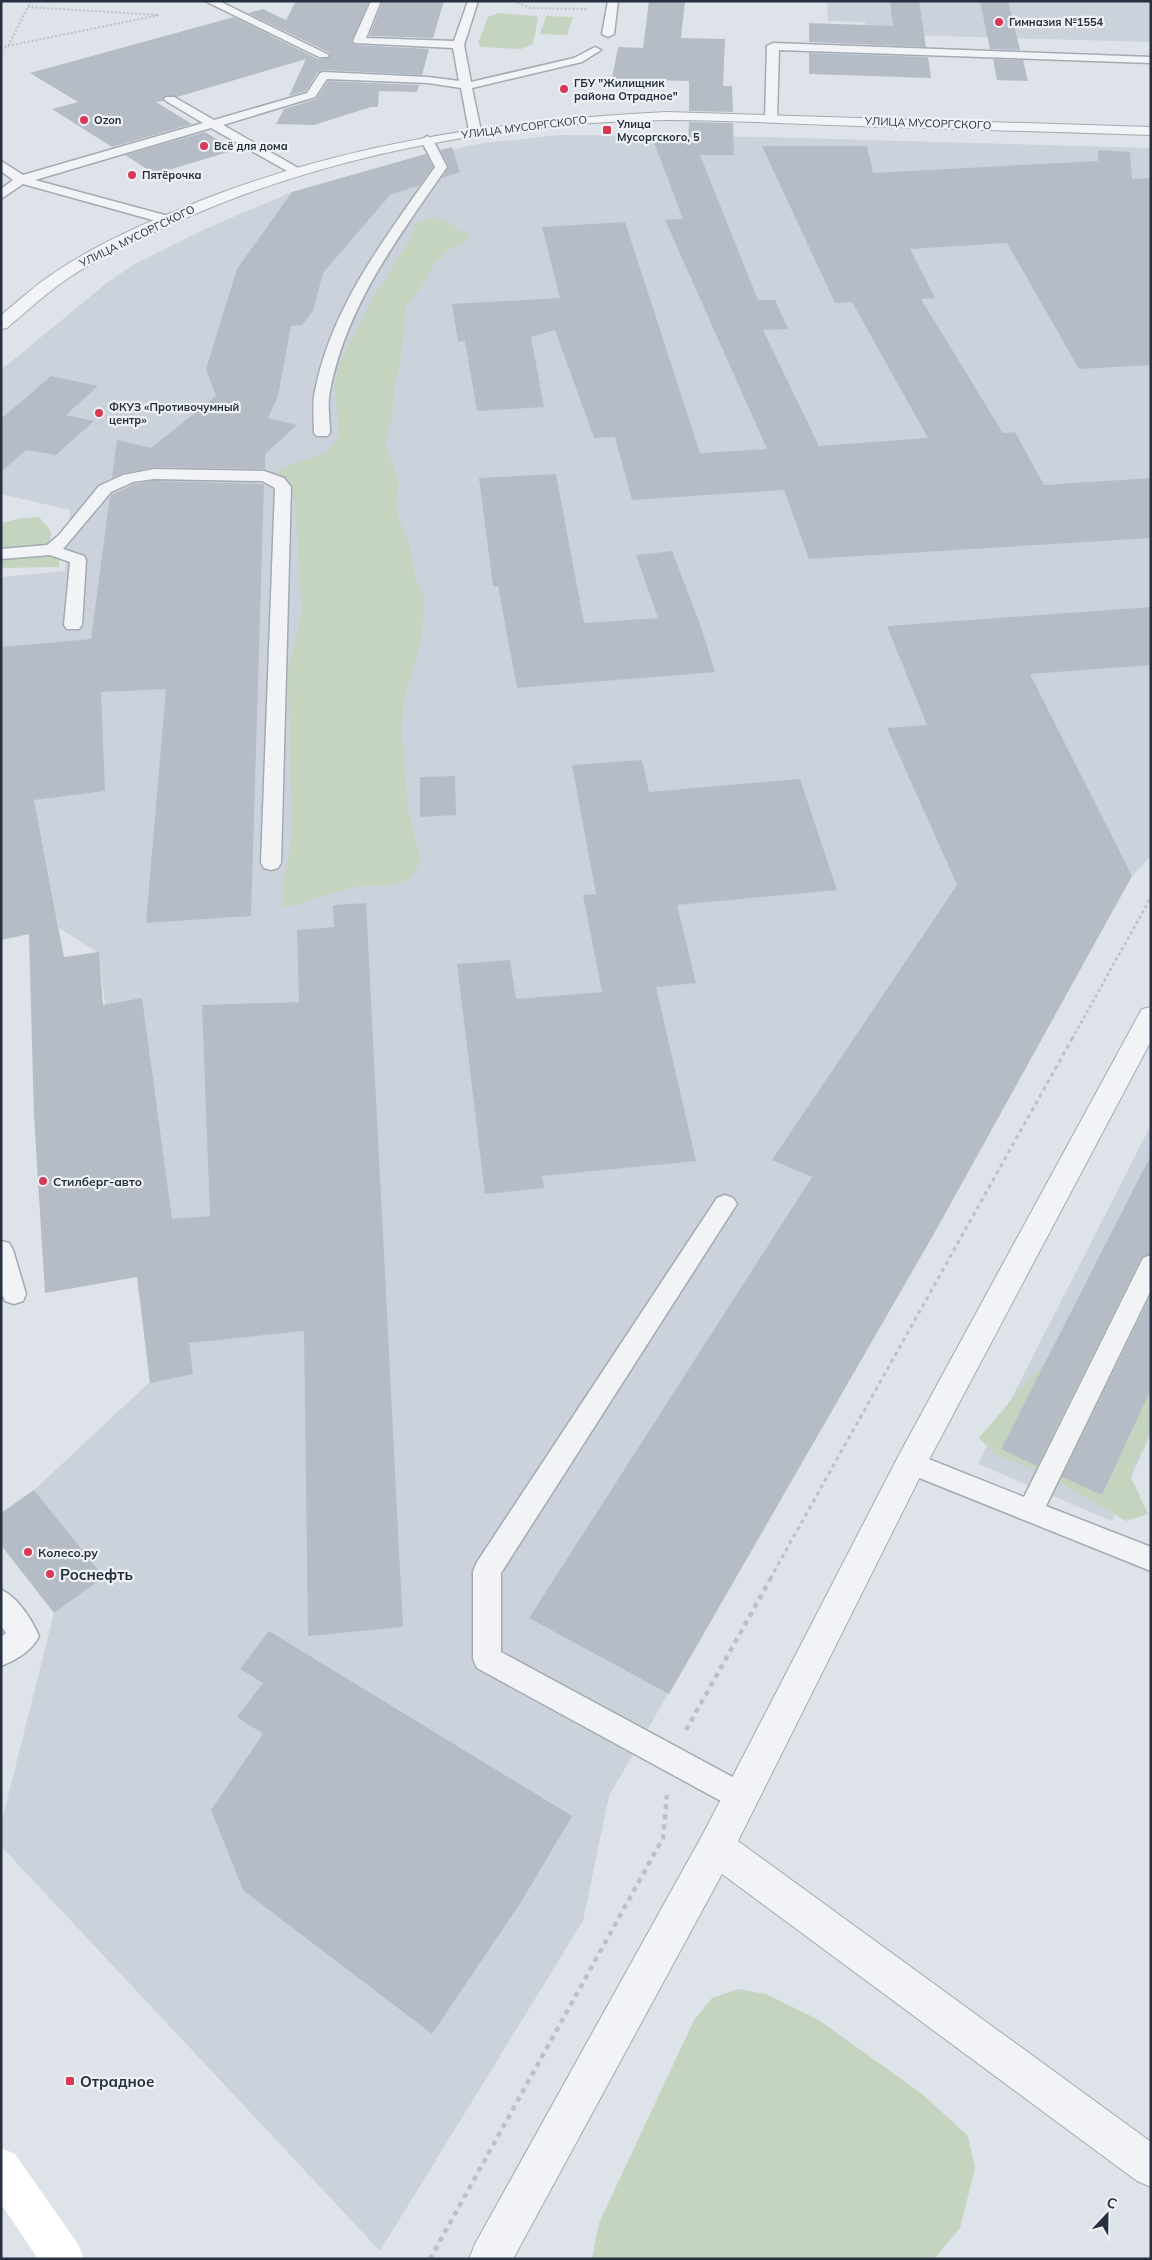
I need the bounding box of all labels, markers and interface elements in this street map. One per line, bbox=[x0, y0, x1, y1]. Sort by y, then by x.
place label: Гимназия №1554 bbox=[1009, 15, 1104, 29]
marker: Гимназия №1554 bbox=[993, 16, 1005, 28]
place label: ГБУ "Жилищник района Отрадное" bbox=[574, 76, 678, 103]
marker: ГБУ "Жилищник района Отрадное" bbox=[558, 83, 570, 95]
street label: УЛИЦА МУСОРГСКОГО bbox=[459, 112, 588, 142]
place label: Ozon bbox=[94, 113, 121, 127]
marker: Ozon bbox=[78, 114, 90, 126]
street label: УЛИЦА МУСОРГСКОГО bbox=[863, 114, 992, 132]
place label: Улица Мусоргского, 5 bbox=[616, 117, 700, 144]
marker: Улица Мусоргского, 5 bbox=[601, 124, 613, 136]
place label: Всё для дома bbox=[214, 139, 288, 153]
marker: Всё для дома bbox=[198, 140, 210, 152]
place label: Пятёрочка bbox=[142, 168, 202, 182]
marker: Пятёрочка bbox=[126, 169, 138, 181]
street label: УЛИЦА МУСОРГСКОГО bbox=[76, 202, 197, 271]
place label: ФКУЗ «Противочумный центр» bbox=[109, 400, 239, 427]
marker: ФКУЗ «Противочумный центр» bbox=[93, 407, 105, 419]
place label: Стилберг-авто bbox=[53, 1174, 142, 1189]
marker: Стилберг-авто bbox=[37, 1175, 49, 1187]
place label: Колесо.ру bbox=[38, 1545, 98, 1560]
marker: Колесо.ру bbox=[22, 1546, 34, 1558]
place label: Роснефть bbox=[60, 1565, 133, 1584]
marker: Роснефть bbox=[44, 1568, 56, 1580]
place label: Отрадное bbox=[80, 2072, 154, 2091]
marker: Отрадное bbox=[64, 2075, 76, 2087]
north arrow bbox=[1082, 2190, 1132, 2240]
text: С bbox=[1104, 2193, 1120, 2213]

